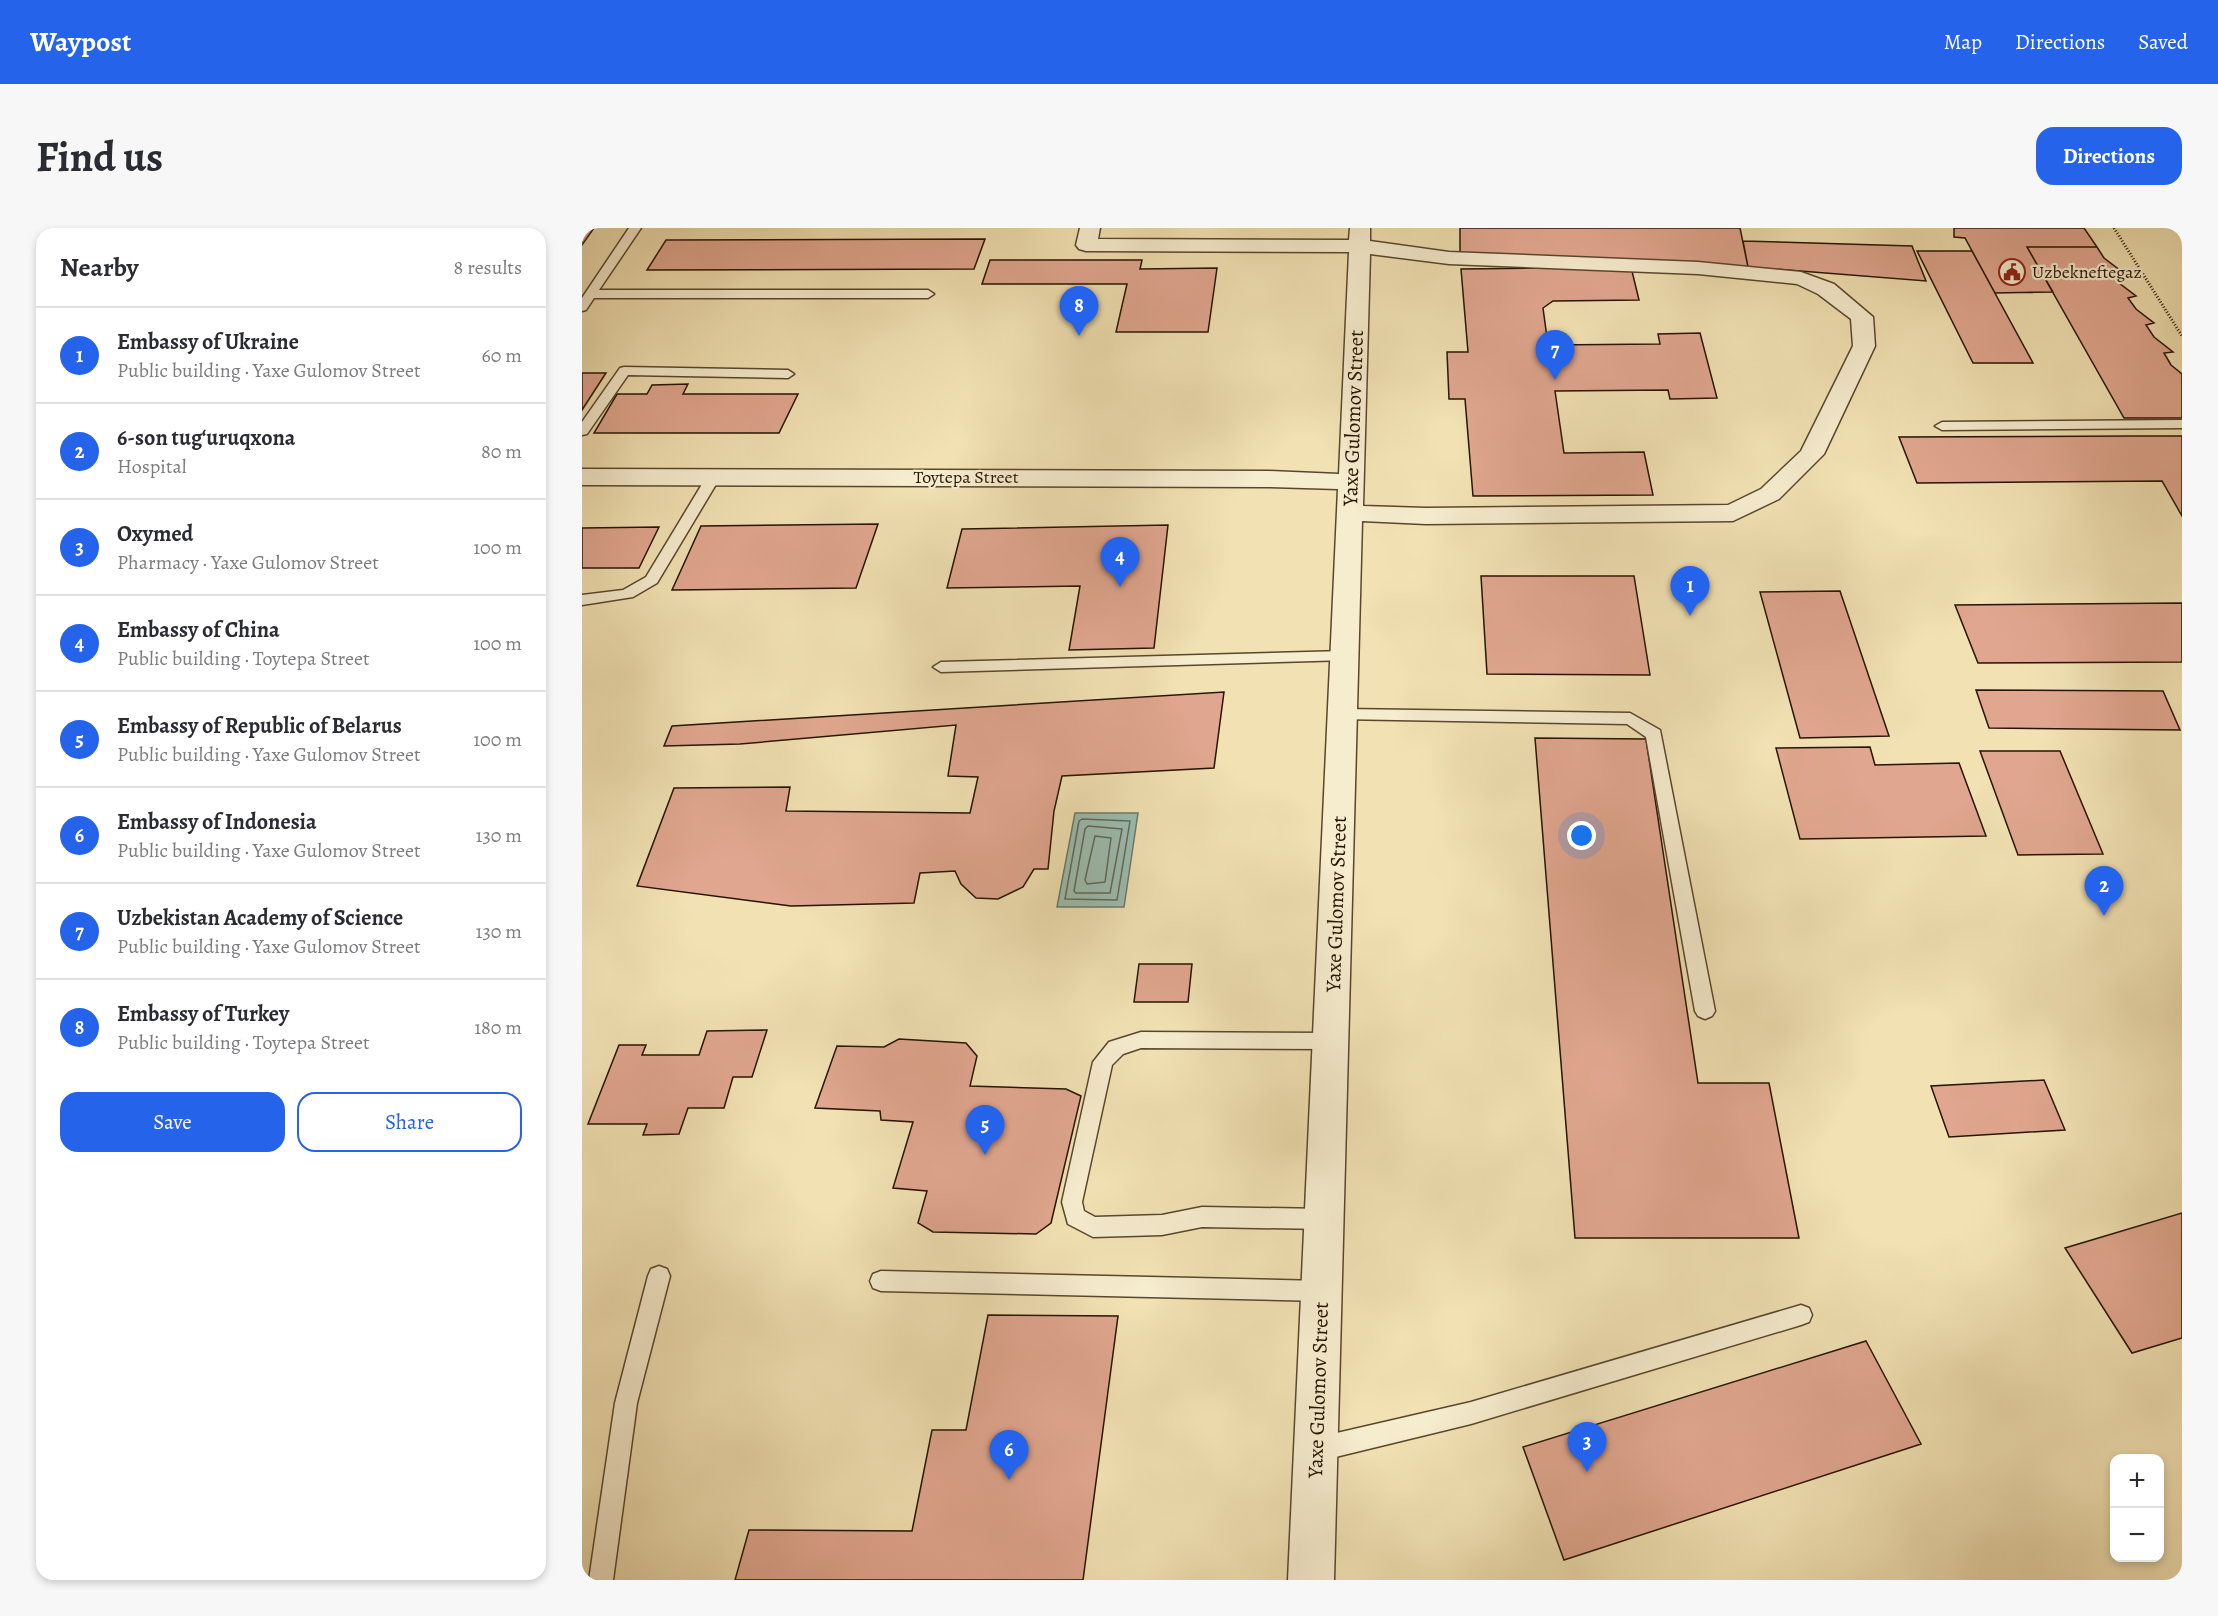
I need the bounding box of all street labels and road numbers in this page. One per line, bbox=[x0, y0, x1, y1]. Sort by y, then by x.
street label: Yaxe Gulomov Street bbox=[1336, 329, 1370, 508]
street label: Toytepa Street bbox=[913, 465, 1019, 489]
street label: Yaxe Gulomov Street bbox=[1319, 815, 1353, 994]
street label: Yaxe Gulomov Street bbox=[1301, 1301, 1335, 1480]

